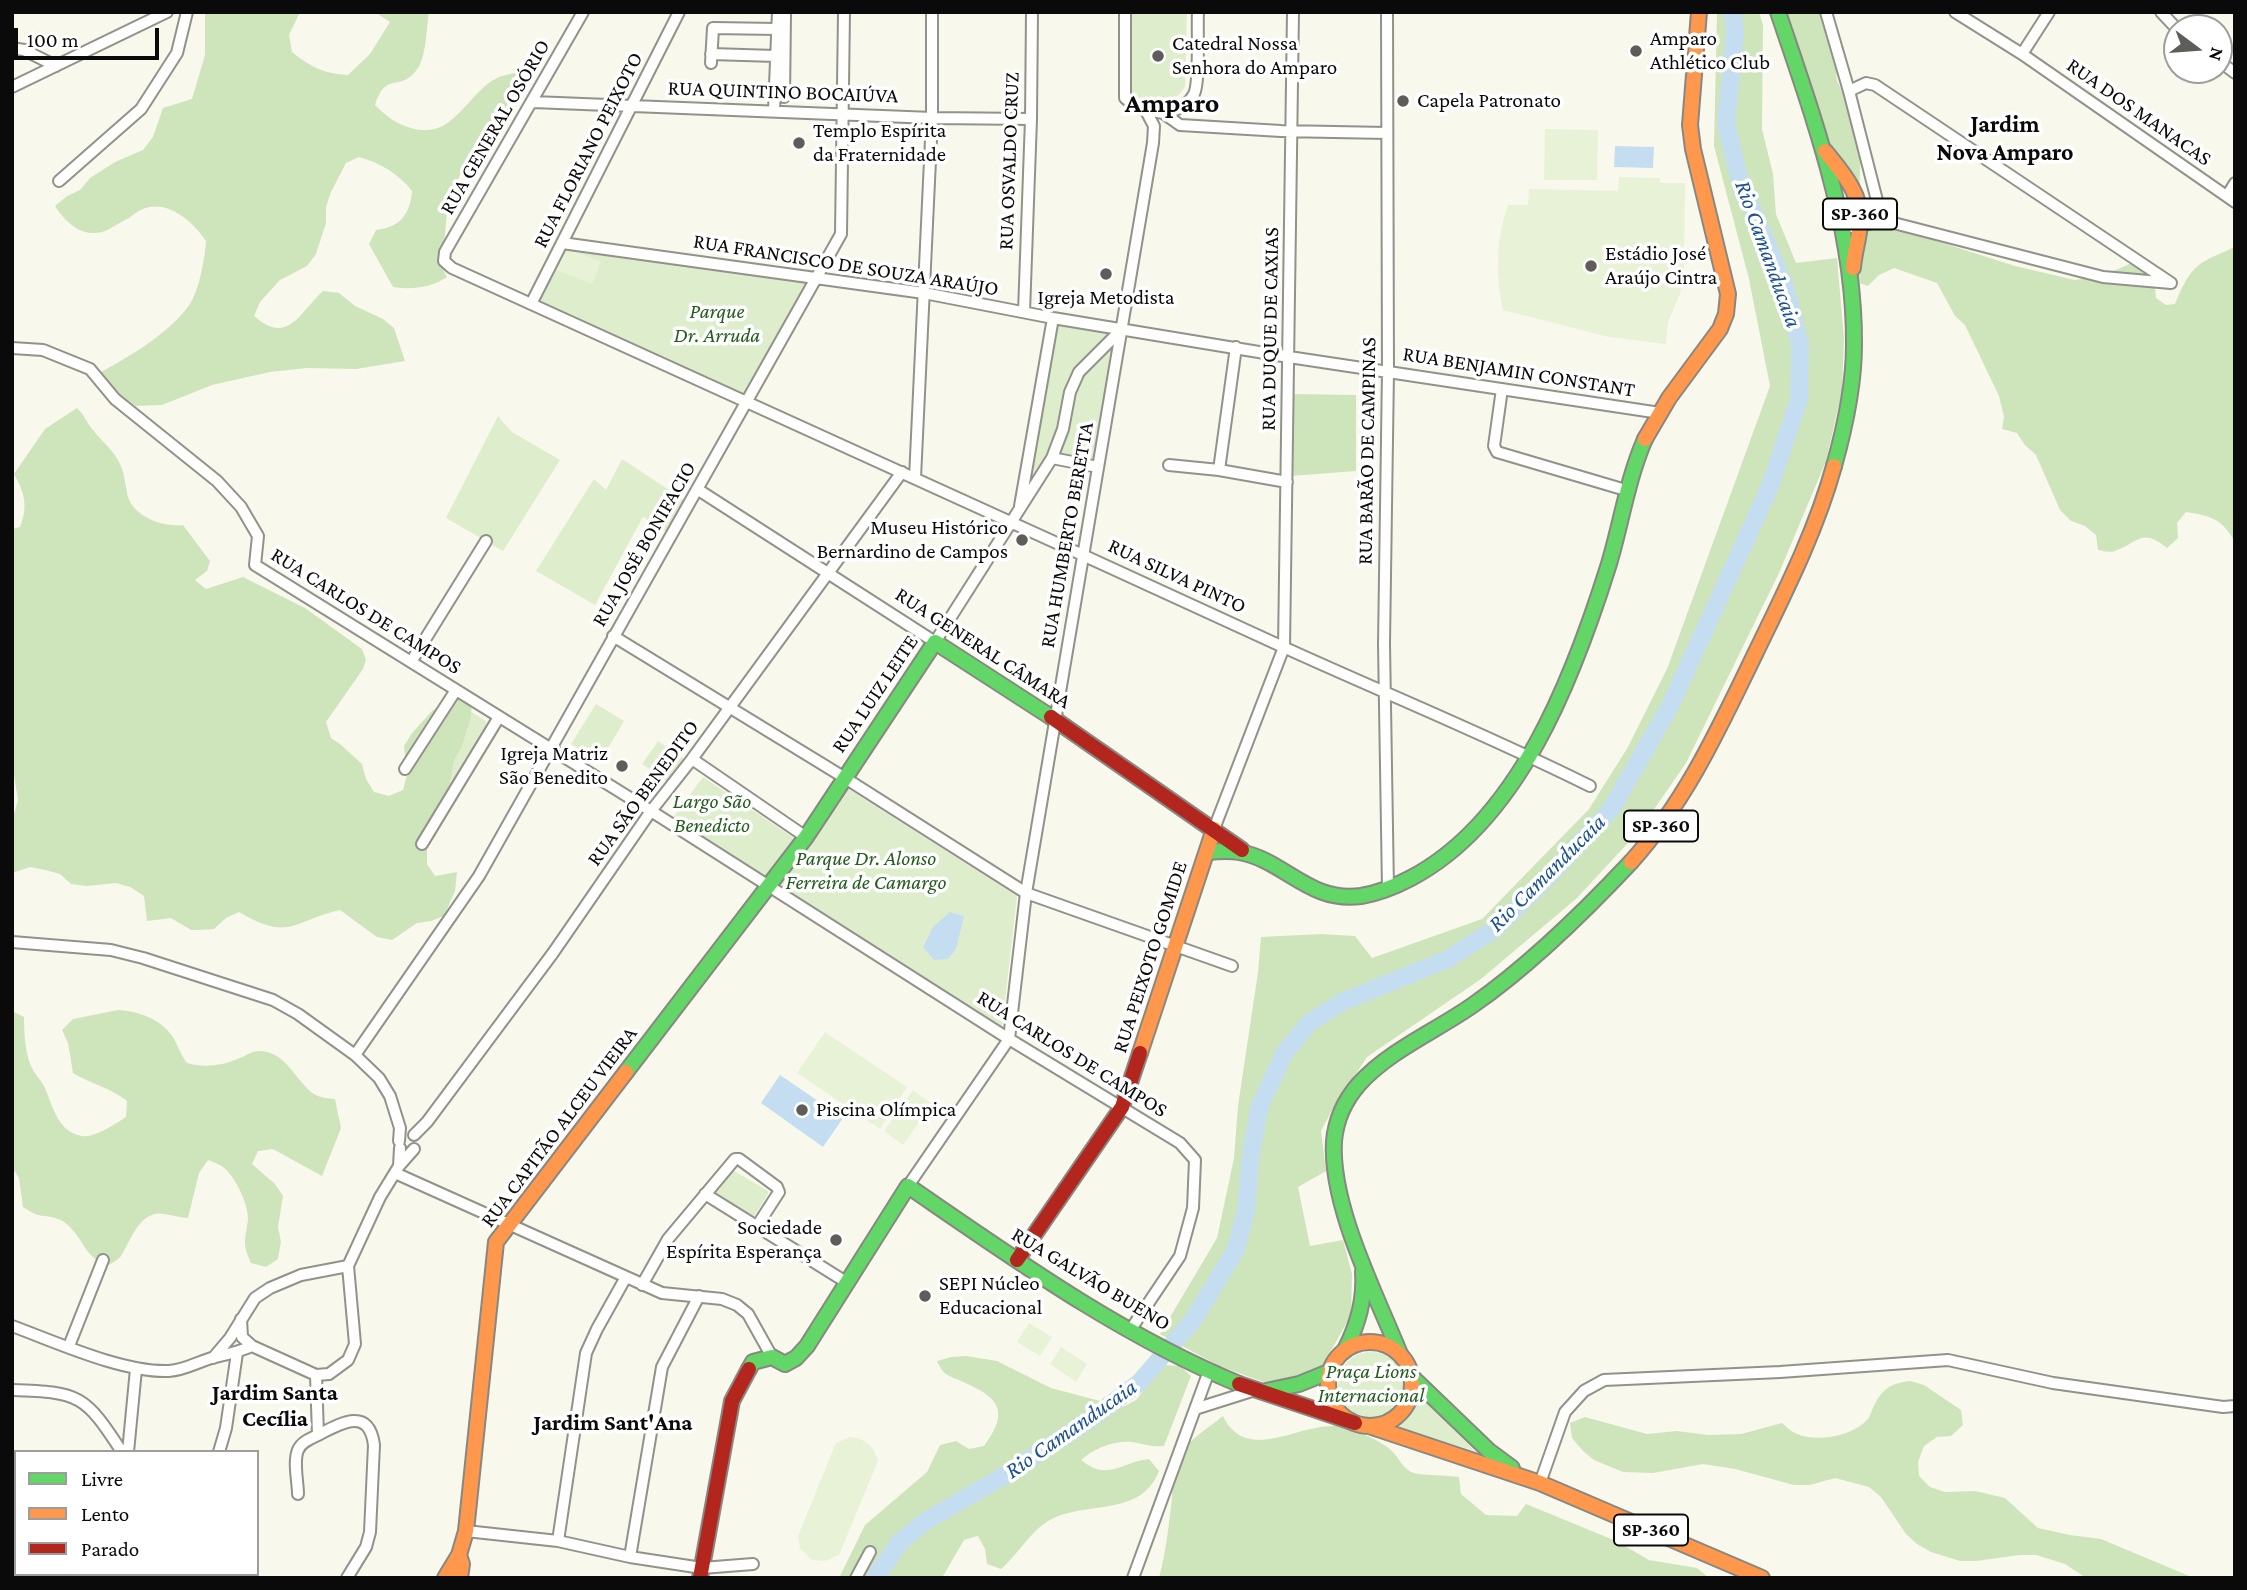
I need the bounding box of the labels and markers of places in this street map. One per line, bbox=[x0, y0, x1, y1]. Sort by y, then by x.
place label: Amparo Athlético Club bbox=[1650, 26, 1770, 76]
place label: Catedral Nossa Senhora do Amparo bbox=[1172, 31, 1337, 81]
marker: Amparo Athlético Club bbox=[1628, 43, 1644, 59]
marker: Catedral Nossa Senhora do Amparo bbox=[1150, 48, 1166, 64]
place label: Capela Patronato bbox=[1417, 88, 1561, 114]
marker: Capela Patronato bbox=[1395, 93, 1411, 109]
place label: Templo Espírita da Fraternidade bbox=[813, 118, 946, 168]
marker: Templo Espírita da Fraternidade bbox=[791, 135, 807, 151]
place label: Estádio José Araújo Cintra bbox=[1605, 241, 1717, 291]
marker: Estádio José Araújo Cintra bbox=[1583, 258, 1599, 274]
marker: Igreja Metodista bbox=[1098, 266, 1114, 282]
place label: Igreja Metodista bbox=[1038, 285, 1174, 311]
place label: Museu Histórico Bernardino de Campos bbox=[817, 515, 1008, 565]
marker: Museu Histórico Bernardino de Campos bbox=[1014, 532, 1030, 548]
place label: Igreja Matriz São Benedito bbox=[499, 741, 608, 791]
marker: Igreja Matriz São Benedito bbox=[614, 758, 630, 774]
place label: Piscina Olímpica bbox=[816, 1097, 956, 1123]
marker: Piscina Olímpica bbox=[794, 1102, 810, 1118]
place label: Sociedade Espírita Esperança bbox=[666, 1215, 822, 1265]
marker: Sociedade Espírita Esperança bbox=[828, 1232, 844, 1248]
place label: SEPI Núcleo Educacional bbox=[939, 1271, 1042, 1321]
marker: SEPI Núcleo Educacional bbox=[917, 1288, 933, 1304]

